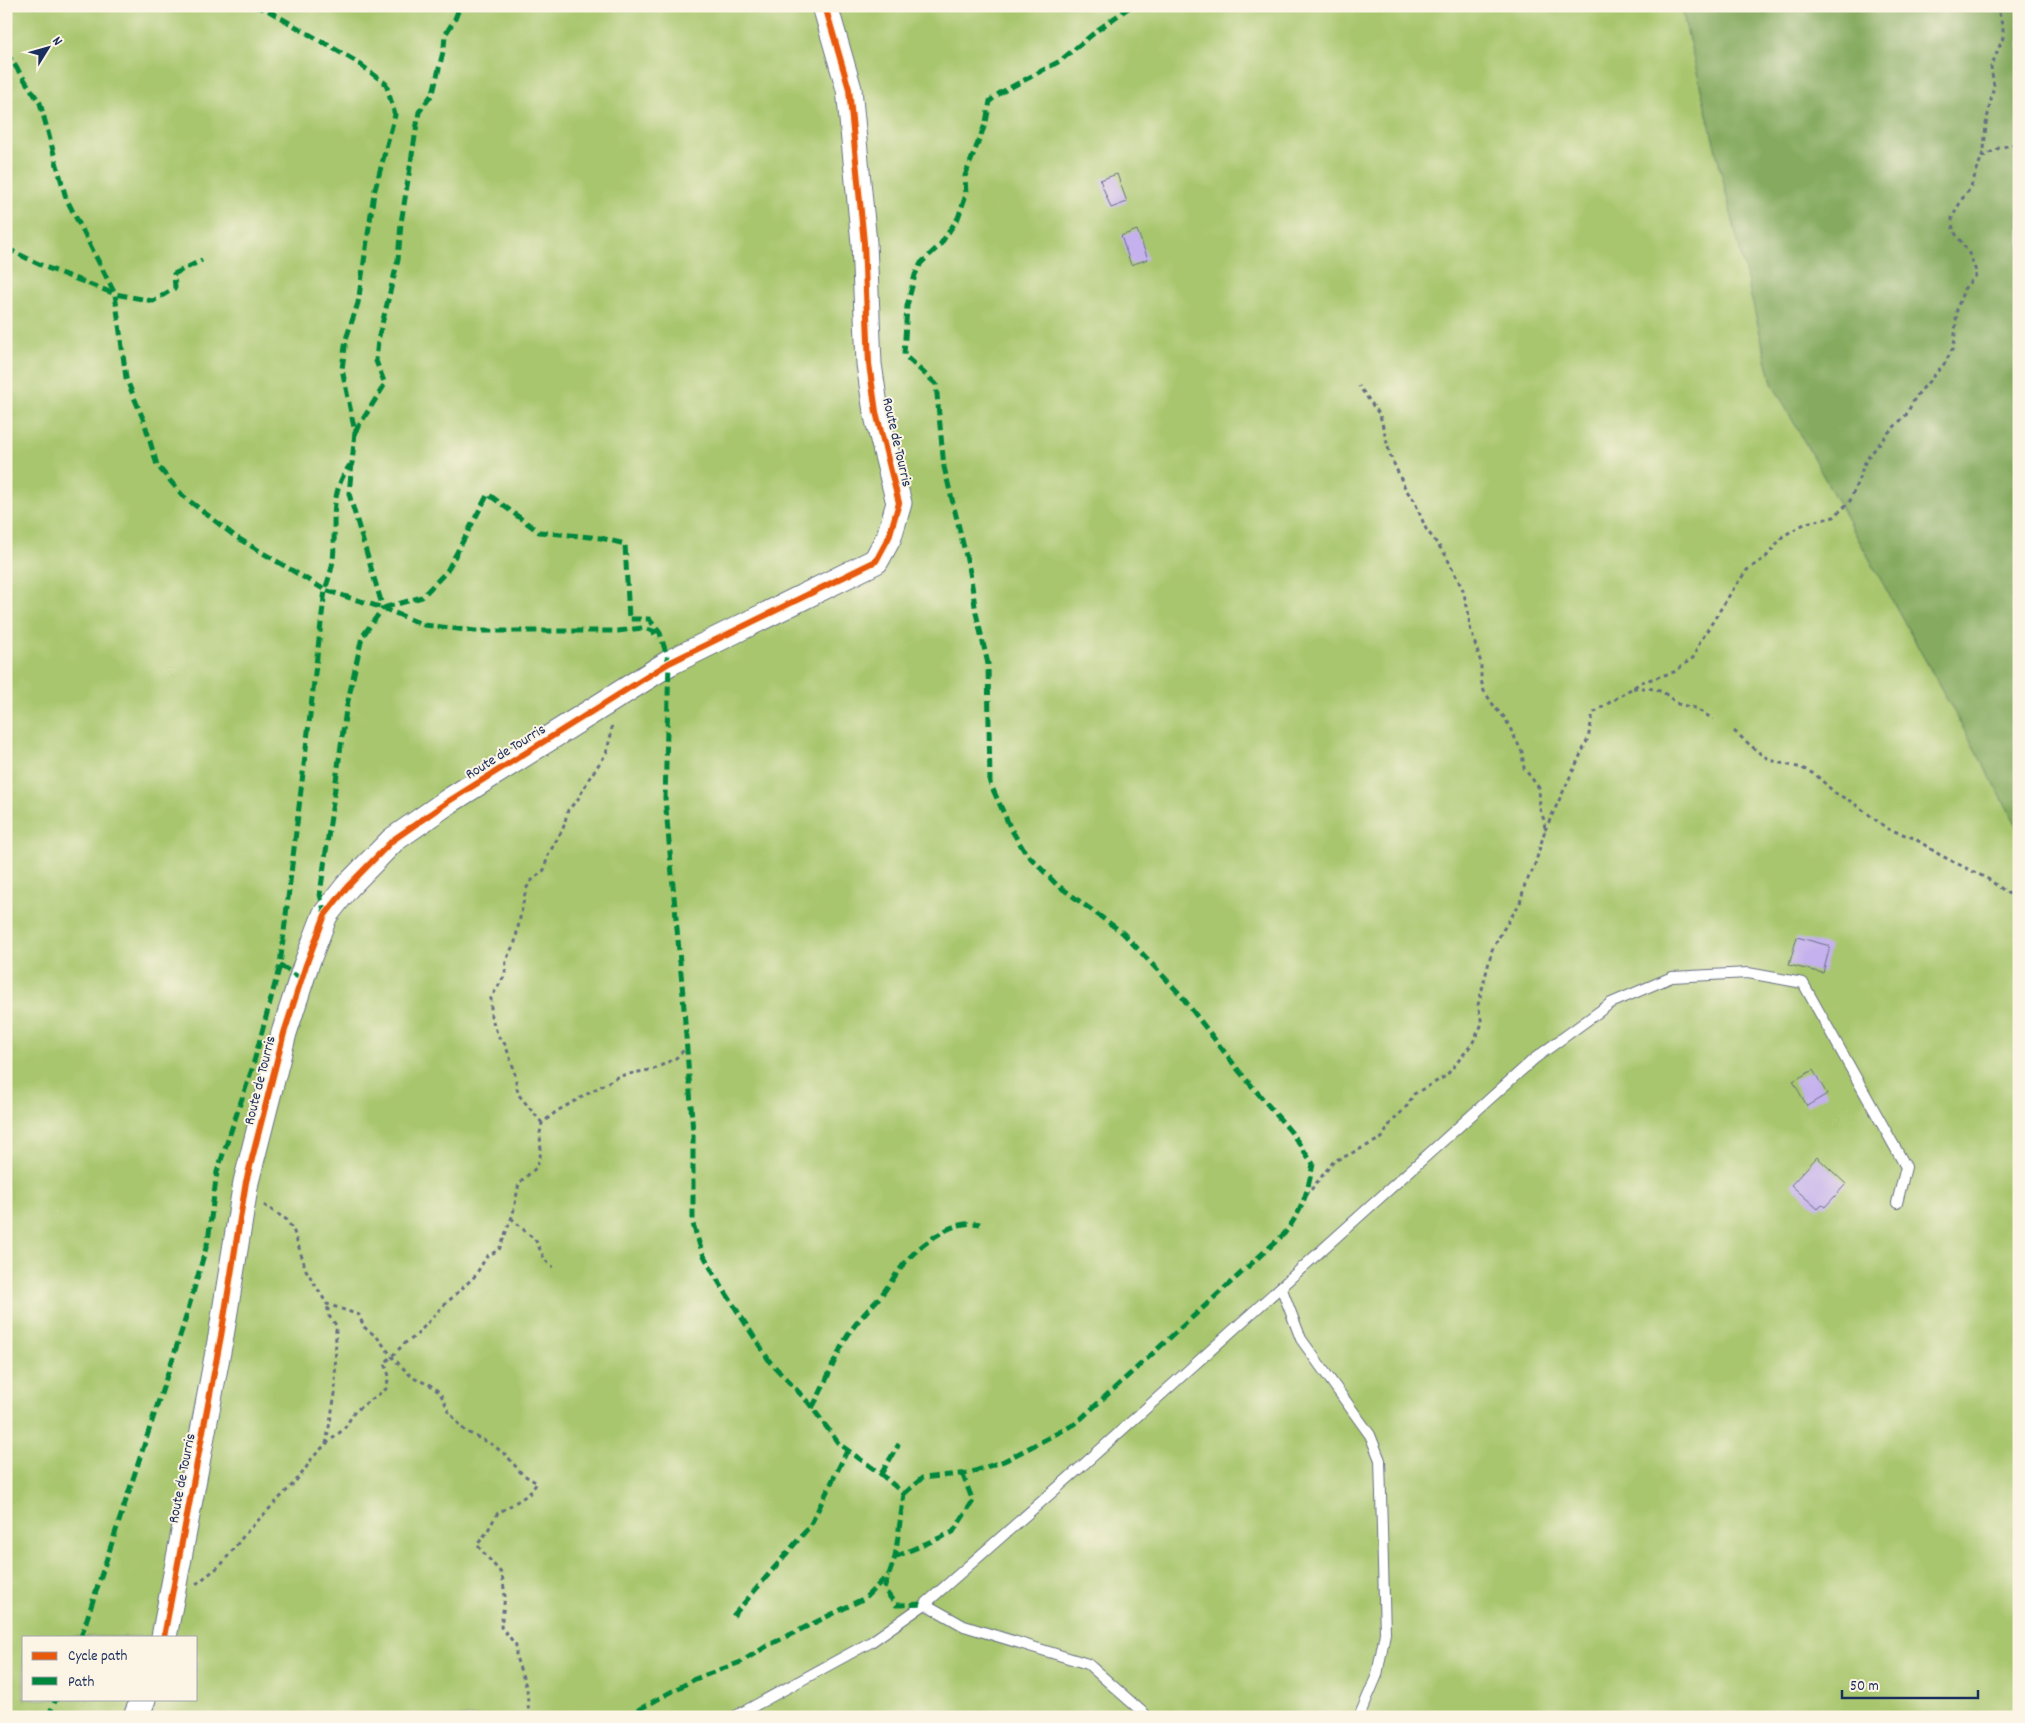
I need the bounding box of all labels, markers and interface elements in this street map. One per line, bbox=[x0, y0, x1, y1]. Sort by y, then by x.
north arrow bbox=[22, 22, 72, 72]
text: N bbox=[47, 33, 67, 50]
street label: Route de Tourris bbox=[875, 396, 917, 489]
street label: Route de Tourris bbox=[462, 719, 551, 786]
street label: Route de Tourris bbox=[239, 1034, 283, 1127]
street label: Route de Tourris bbox=[163, 1432, 202, 1525]
legend bbox=[22, 1636, 198, 1700]
text: Cycle path bbox=[68, 1646, 128, 1668]
scale bar bbox=[1842, 1668, 1979, 1700]
text: Path bbox=[68, 1672, 94, 1694]
text: 50 m bbox=[1850, 1676, 1879, 1698]

